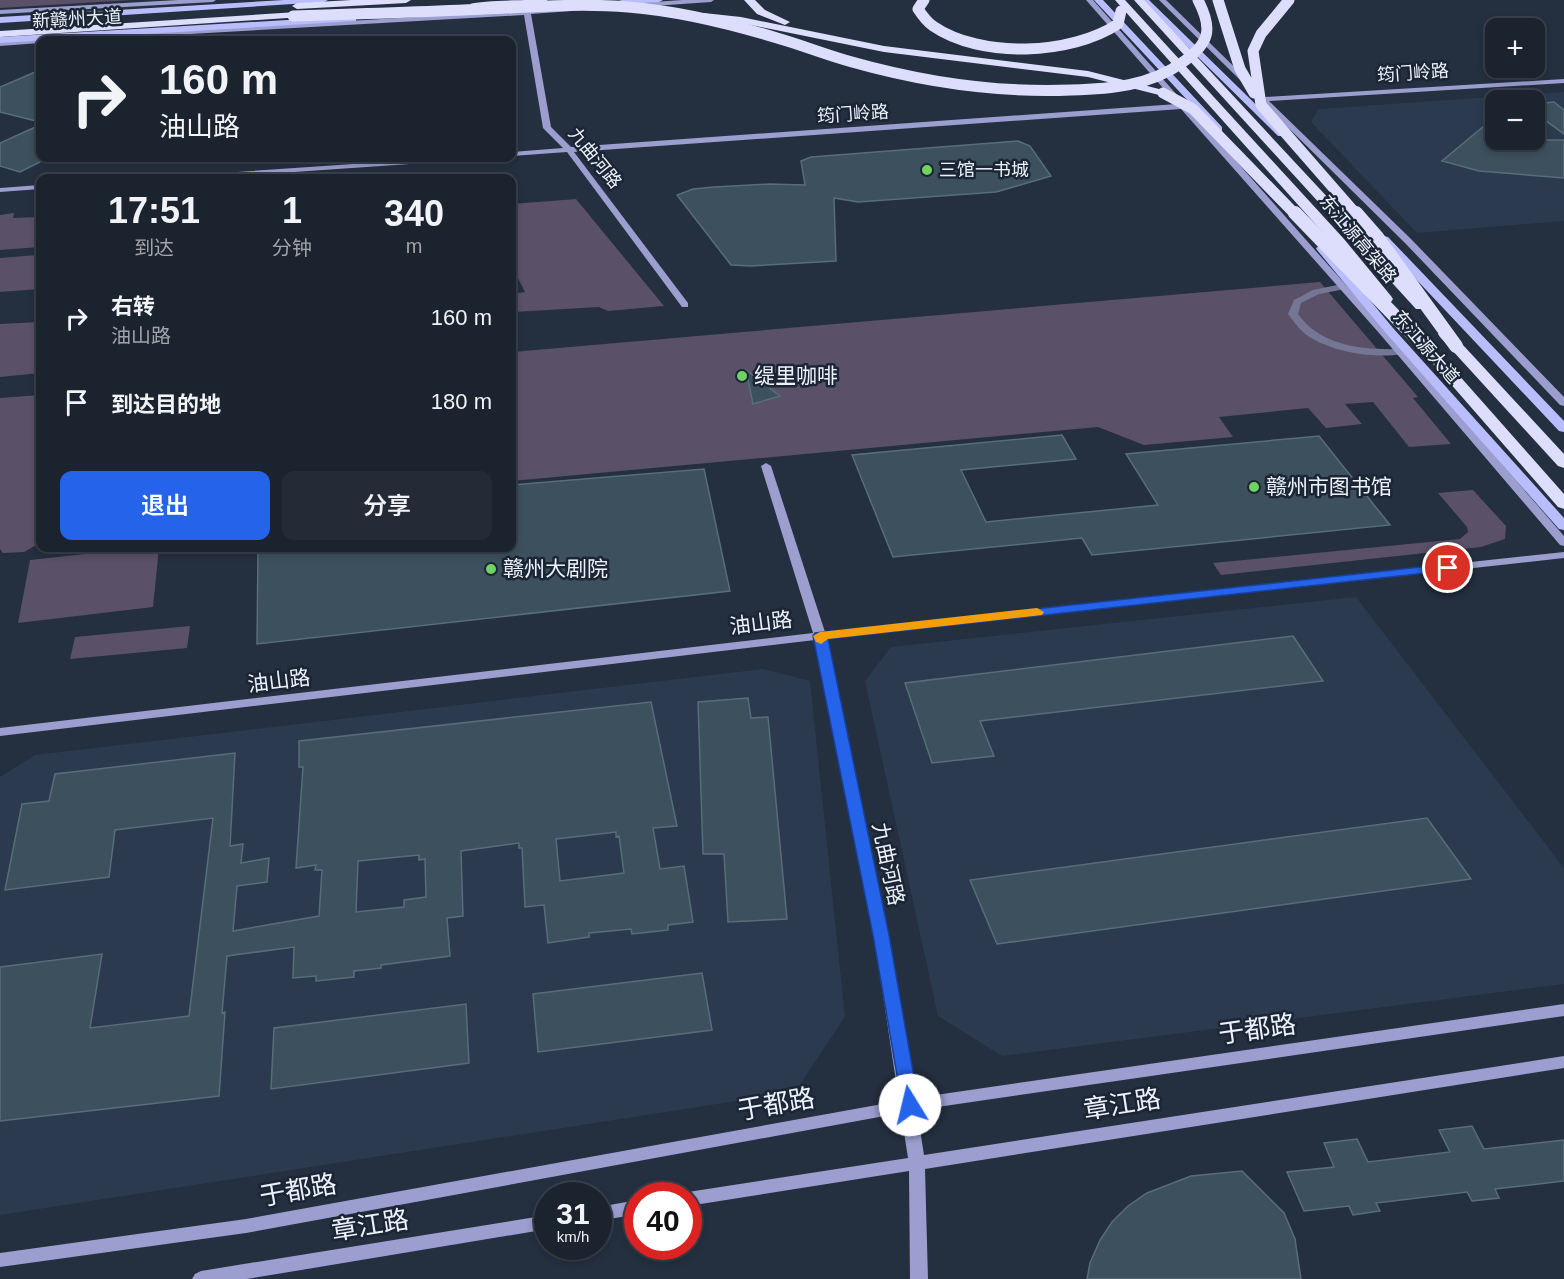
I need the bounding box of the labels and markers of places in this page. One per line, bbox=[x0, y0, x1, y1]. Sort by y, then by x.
place label: 三馆一书城 bbox=[939, 160, 1029, 180]
marker: 三馆一书城 bbox=[920, 163, 934, 177]
place label: 缇里咖啡 bbox=[754, 364, 838, 387]
marker: 缇里咖啡 bbox=[735, 369, 749, 383]
place label: 赣州市图书馆 bbox=[1266, 475, 1392, 498]
marker: 赣州市图书馆 bbox=[1247, 480, 1261, 494]
pin bbox=[1422, 542, 1473, 593]
place label: 赣州大剧院 bbox=[503, 557, 608, 580]
marker: 赣州大剧院 bbox=[484, 562, 498, 576]

